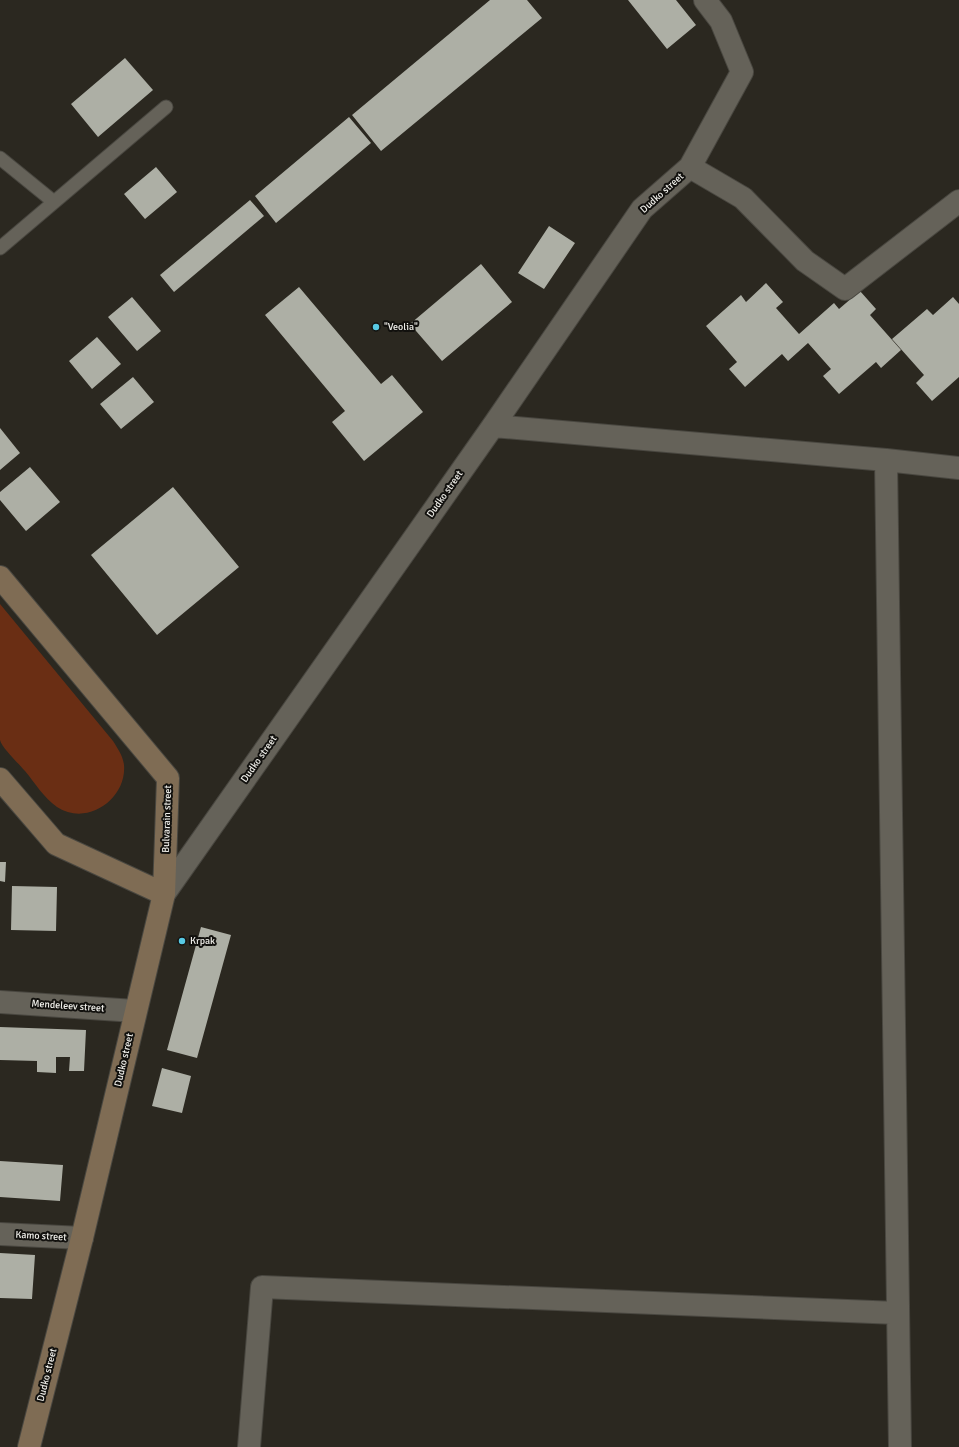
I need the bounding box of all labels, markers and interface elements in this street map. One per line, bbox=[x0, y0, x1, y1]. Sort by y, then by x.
street label: Dudko street bbox=[638, 170, 687, 216]
place label: "Veolia" bbox=[384, 321, 418, 333]
marker: "Veolia" bbox=[371, 322, 381, 332]
street label: Dudko street bbox=[424, 468, 466, 520]
street label: Dudko street bbox=[238, 733, 280, 785]
street label: Bulvarain street bbox=[160, 784, 174, 853]
place label: Krpak bbox=[190, 935, 215, 947]
marker: Krpak bbox=[177, 936, 187, 946]
street label: Mendeleev street bbox=[31, 997, 105, 1015]
street label: Dudko street bbox=[112, 1032, 136, 1088]
street label: Kamo street bbox=[15, 1229, 67, 1243]
street label: Dudko street bbox=[35, 1347, 60, 1403]

